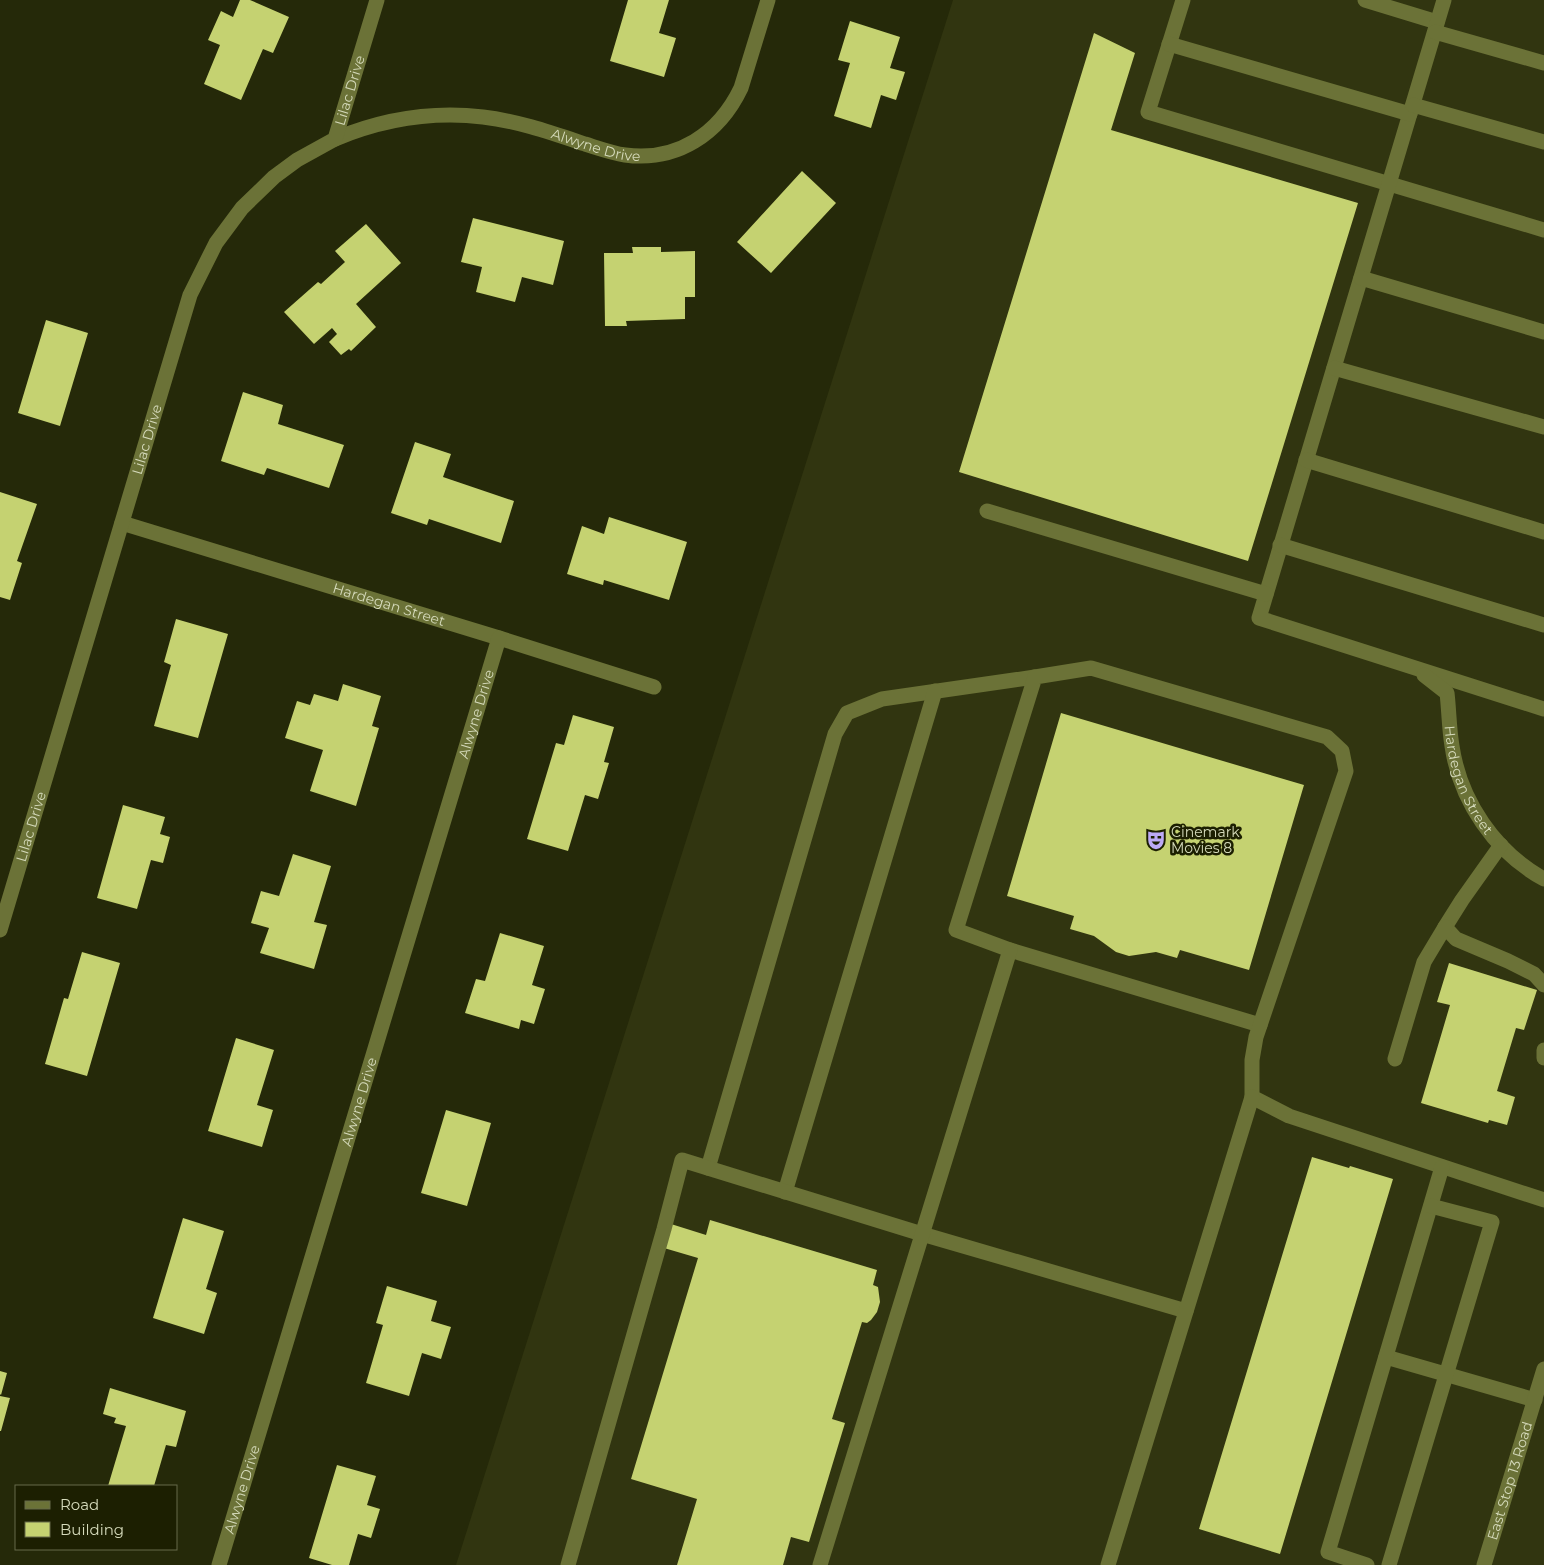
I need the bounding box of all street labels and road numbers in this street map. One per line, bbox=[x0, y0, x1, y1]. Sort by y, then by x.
street label: Lilac Drive bbox=[331, 53, 369, 128]
street label: Alwyne Drive bbox=[549, 124, 641, 165]
street label: Lilac Drive bbox=[128, 402, 166, 477]
street label: Hardegan Street bbox=[331, 579, 447, 630]
street label: Alwyne Drive bbox=[454, 667, 498, 761]
street label: Hardegan Street bbox=[1441, 725, 1497, 839]
street label: Lilac Drive bbox=[12, 789, 50, 864]
street label: Alwyne Drive bbox=[337, 1055, 381, 1148]
street label: East Stop 13 Road bbox=[1483, 1419, 1536, 1542]
street label: Alwyne Drive bbox=[220, 1443, 264, 1536]

